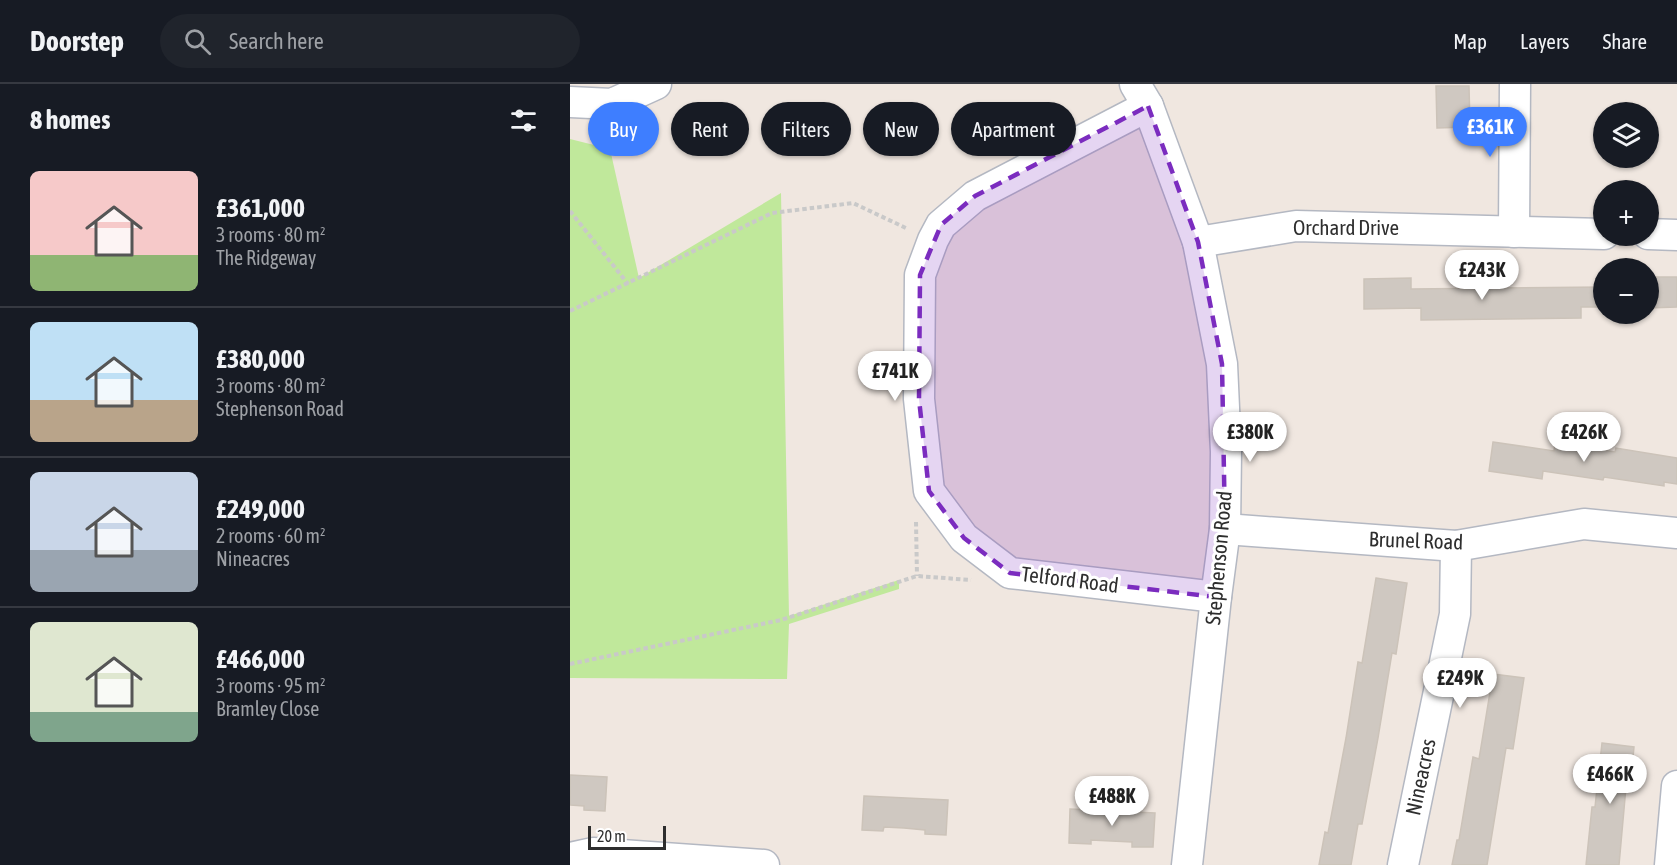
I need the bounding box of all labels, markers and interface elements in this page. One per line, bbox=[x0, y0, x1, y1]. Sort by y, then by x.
search box bbox=[160, 14, 580, 68]
text: Doorstep bbox=[30, 25, 124, 57]
icon: search bbox=[181, 25, 214, 58]
text: Search here bbox=[229, 28, 324, 54]
text: Map bbox=[1453, 29, 1487, 53]
text: Layers bbox=[1520, 29, 1570, 53]
text: Share bbox=[1603, 29, 1647, 53]
chip: Buy bbox=[588, 102, 659, 156]
chip: Rent bbox=[671, 102, 749, 156]
chip: Filters bbox=[761, 102, 851, 156]
chip: New bbox=[863, 102, 939, 156]
chip: Apartment bbox=[951, 102, 1076, 156]
map controls bbox=[1593, 102, 1659, 324]
button: layers bbox=[1593, 102, 1659, 168]
icon: filters bbox=[507, 104, 540, 137]
text: 8 homes bbox=[30, 105, 110, 135]
pin: £361K bbox=[1448, 107, 1532, 158]
text: £361K bbox=[1467, 115, 1513, 138]
button: + bbox=[1593, 180, 1659, 246]
text: £361,000 bbox=[216, 193, 305, 223]
icon: home bbox=[78, 195, 150, 267]
street label: Orchard Drive bbox=[1293, 215, 1399, 239]
text: 3 rooms · 80 m² bbox=[216, 223, 326, 246]
text: The Ridgeway bbox=[216, 246, 316, 269]
pin: £243K bbox=[1440, 250, 1524, 301]
text: £243K bbox=[1459, 258, 1505, 281]
button: − bbox=[1593, 258, 1659, 324]
text: £380,000 bbox=[216, 344, 305, 374]
icon: home bbox=[78, 346, 150, 418]
pin: £741K bbox=[853, 351, 937, 402]
text: £741K bbox=[872, 359, 918, 382]
text: 3 rooms · 80 m² bbox=[216, 374, 326, 397]
text: Stephenson Road bbox=[216, 397, 344, 420]
pin: £380K bbox=[1208, 412, 1292, 463]
pin: £426K bbox=[1542, 412, 1626, 463]
text: £380K bbox=[1227, 420, 1273, 443]
text: £426K bbox=[1561, 420, 1607, 443]
street label: Stephenson Road bbox=[1200, 490, 1236, 626]
text: £249,000 bbox=[216, 494, 305, 524]
icon: home bbox=[78, 496, 150, 568]
text: 2 rooms · 60 m² bbox=[216, 524, 326, 547]
street label: Brunel Road bbox=[1368, 526, 1464, 554]
text: Nineacres bbox=[216, 547, 290, 570]
street label: Telford Road bbox=[1020, 561, 1120, 597]
text: £466,000 bbox=[216, 644, 305, 674]
icon: home bbox=[78, 646, 150, 718]
pin: £249K bbox=[1418, 658, 1502, 709]
text: £249K bbox=[1437, 666, 1483, 689]
text: 3 rooms · 95 m² bbox=[216, 674, 326, 697]
text: Bramley Close bbox=[216, 697, 319, 720]
street label: Nineacres bbox=[1400, 736, 1440, 817]
pin: £466K bbox=[1568, 754, 1652, 805]
text: £466K bbox=[1587, 762, 1633, 785]
pin: £488K bbox=[1070, 776, 1154, 827]
text: £488K bbox=[1089, 784, 1135, 807]
scale bar bbox=[588, 823, 666, 850]
text: 20 m bbox=[597, 827, 626, 845]

